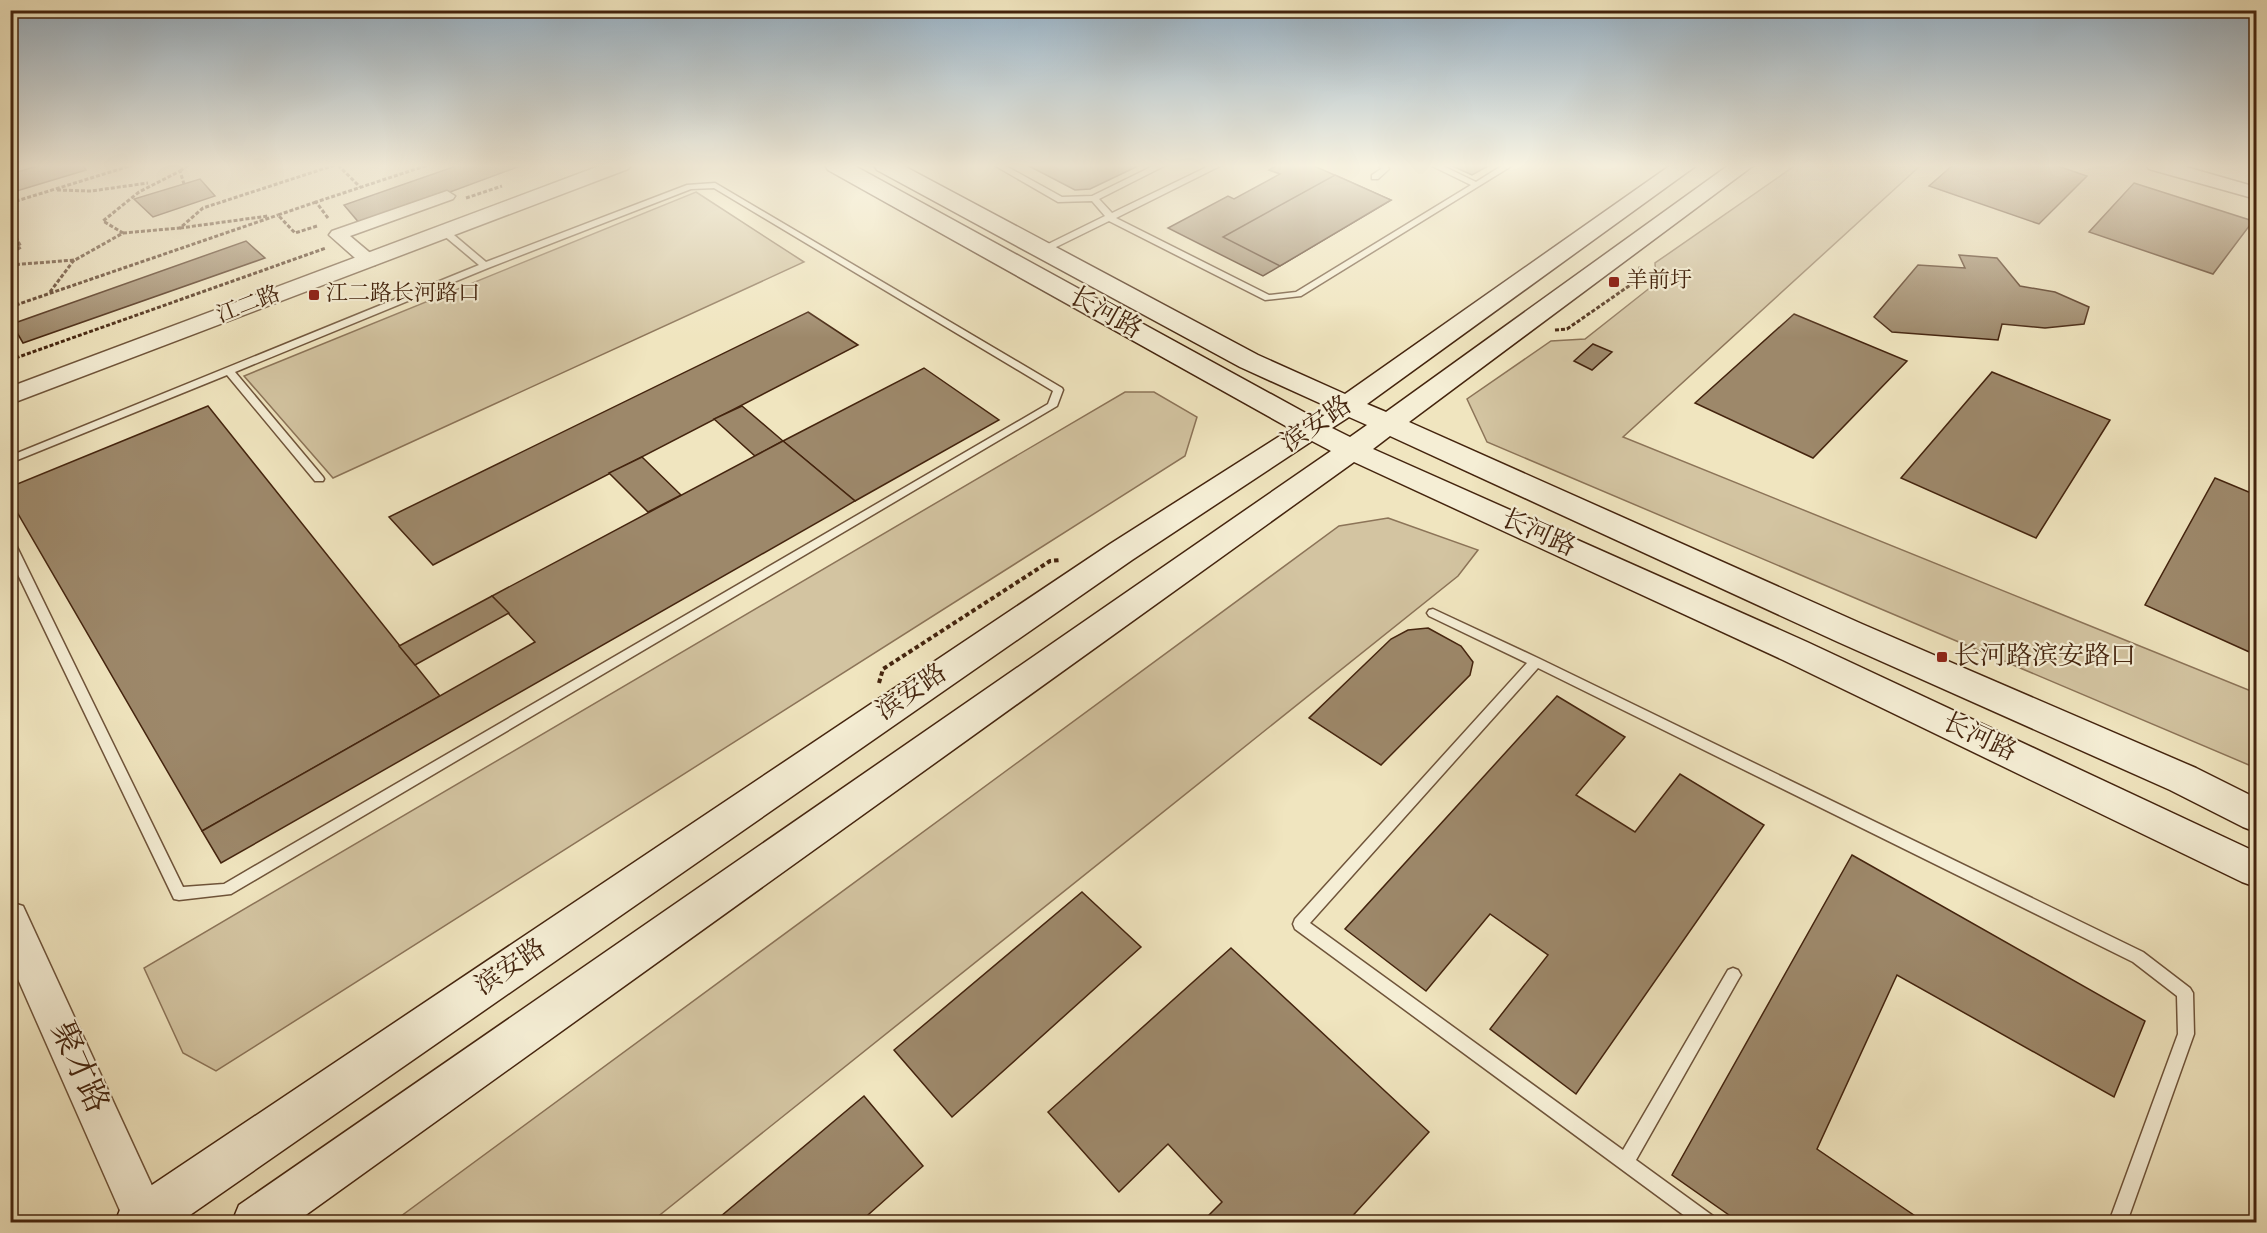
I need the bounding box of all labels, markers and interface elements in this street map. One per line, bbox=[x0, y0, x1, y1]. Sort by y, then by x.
place label: 羊前圩 bbox=[1626, 266, 1692, 298]
marker: 羊前圩 bbox=[1607, 275, 1621, 289]
street label: 江二路 bbox=[212, 279, 286, 333]
place label: 江二路长河路口 bbox=[326, 279, 480, 311]
street label: 长河路 bbox=[1062, 279, 1148, 349]
marker: 江二路长河路口 bbox=[307, 288, 321, 302]
street label: 滨安路 bbox=[1274, 388, 1360, 462]
street label: 长河路 bbox=[1495, 501, 1581, 567]
place label: 长河路滨安路口 bbox=[1954, 639, 2136, 676]
marker: 长河路滨安路口 bbox=[1935, 650, 1949, 664]
street label: 滨安路 bbox=[869, 656, 955, 730]
street label: 长河路 bbox=[1936, 705, 2022, 771]
street label: 滨安路 bbox=[468, 931, 554, 1005]
street label: 聚才路 bbox=[37, 1015, 119, 1121]

